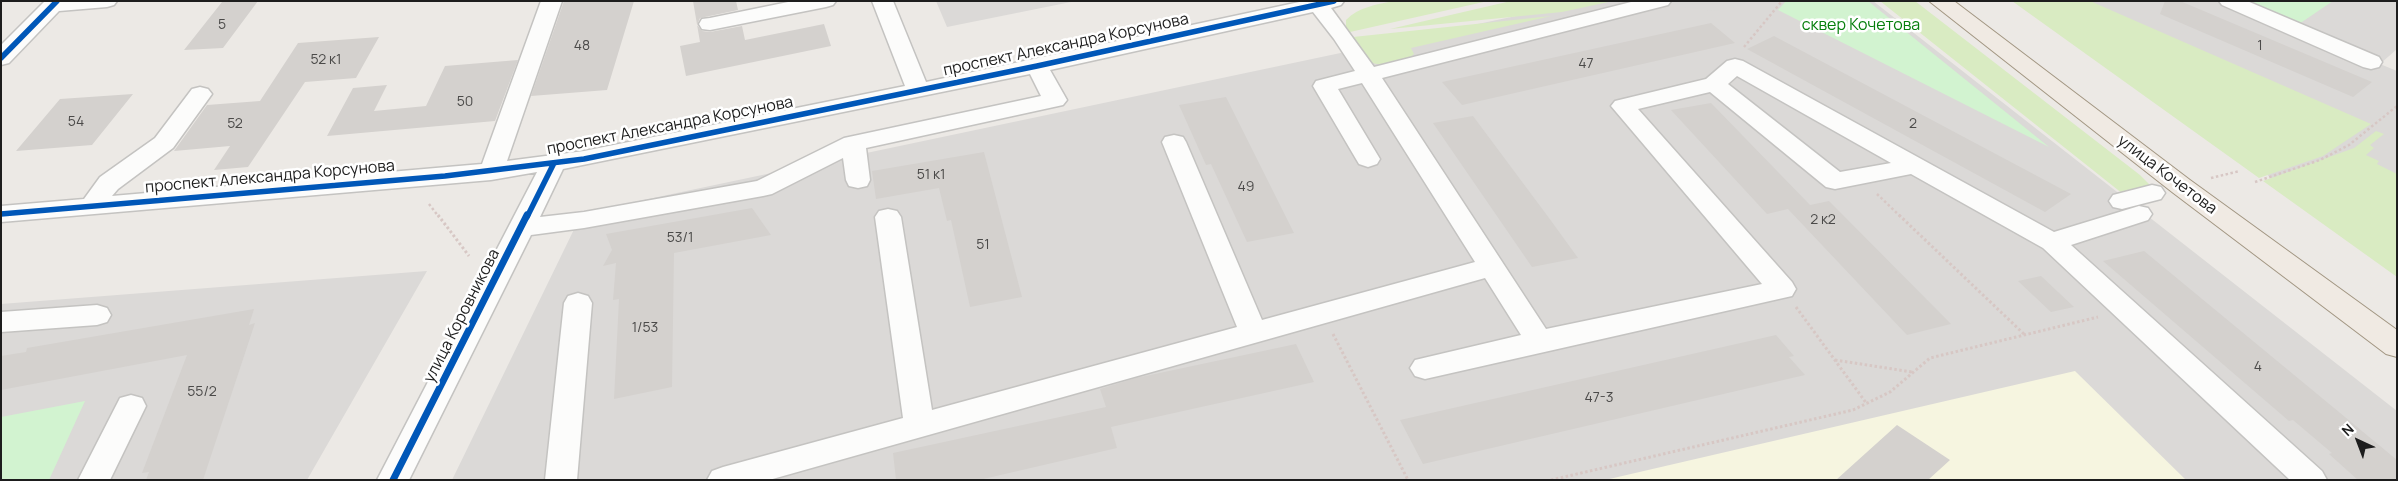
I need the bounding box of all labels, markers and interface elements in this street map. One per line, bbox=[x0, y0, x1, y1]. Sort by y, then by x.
street label: проспект Александра Корсунова bbox=[941, 10, 1191, 80]
park label: сквер Кочетова bbox=[1802, 16, 1920, 36]
house number: 5 bbox=[218, 17, 226, 33]
house number: 48 bbox=[574, 38, 590, 54]
house number: 1 bbox=[2257, 38, 2263, 54]
house number: 52 к1 bbox=[311, 52, 341, 68]
house number: 47 bbox=[1578, 56, 1594, 72]
street label: проспект Александра Корсунова bbox=[545, 93, 795, 159]
house number: 50 bbox=[457, 94, 473, 110]
house number: 54 bbox=[68, 114, 84, 130]
house number: 52 bbox=[227, 116, 243, 132]
house number: 2 bbox=[1909, 116, 1917, 132]
street label: улица Кочетова bbox=[2113, 131, 2221, 219]
street label: проспект Александра Корсунова bbox=[144, 157, 396, 197]
house number: 51 к1 bbox=[917, 167, 945, 183]
house number: 49 bbox=[1238, 179, 1254, 195]
house number: 2 к2 bbox=[1810, 212, 1836, 228]
house number: 53/1 bbox=[667, 230, 693, 246]
house number: 51 bbox=[976, 237, 990, 253]
street label: улица Коровникова bbox=[420, 246, 504, 386]
house number: 1/53 bbox=[632, 320, 658, 336]
house number: 4 bbox=[2254, 359, 2262, 375]
house number: 55/2 bbox=[187, 384, 217, 400]
house number: 47-3 bbox=[1585, 390, 1613, 406]
north arrow bbox=[2333, 416, 2383, 466]
text: N bbox=[2337, 419, 2358, 440]

